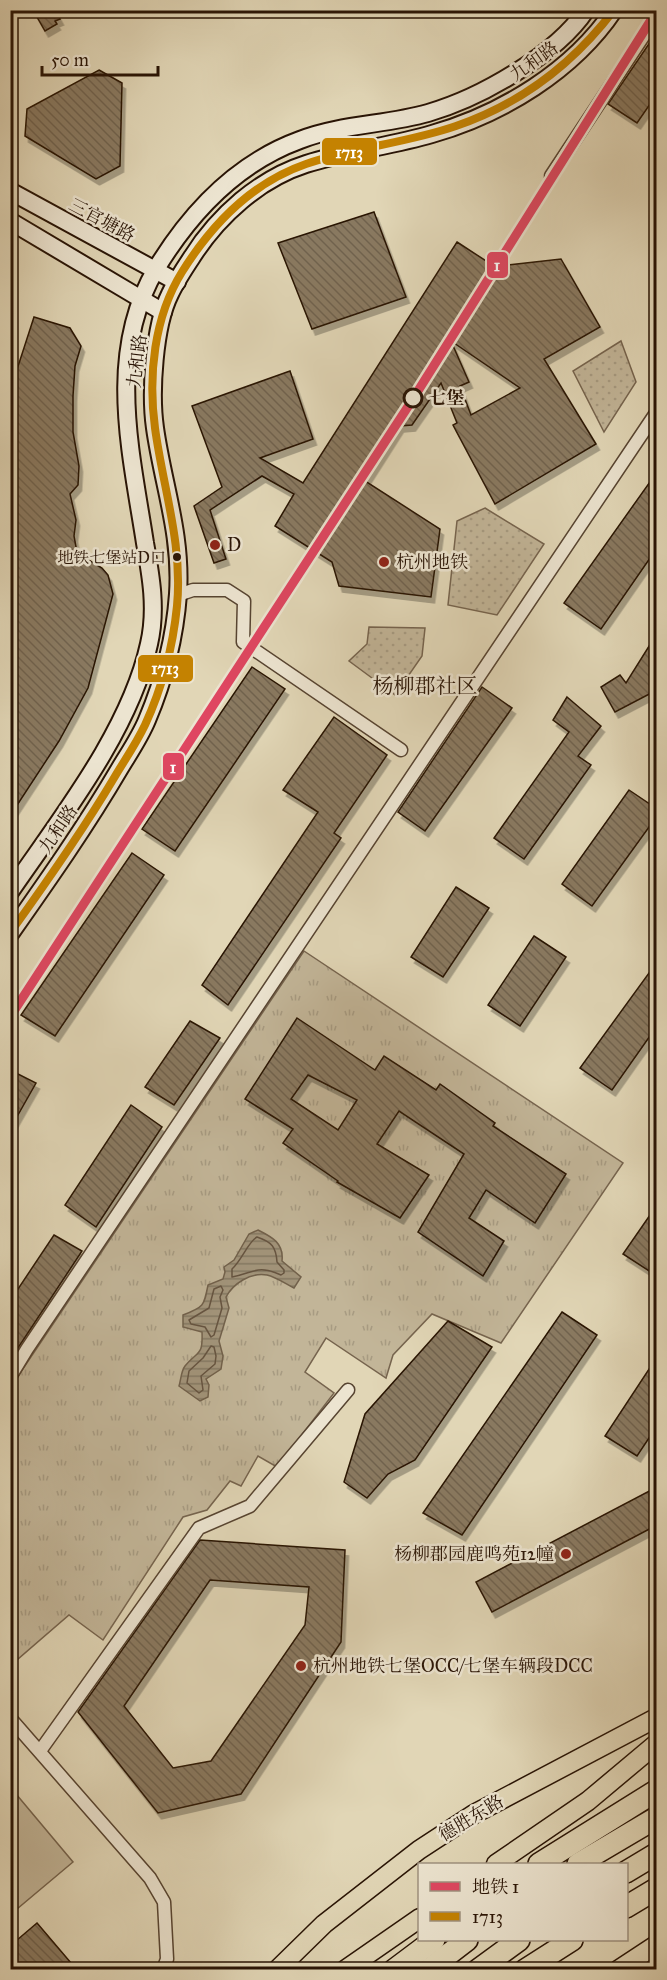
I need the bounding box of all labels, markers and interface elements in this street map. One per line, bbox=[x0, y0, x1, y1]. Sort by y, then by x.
street label: 九和路 bbox=[506, 37, 562, 85]
scale bar bbox=[42, 39, 158, 77]
text: 50 m bbox=[51, 49, 89, 71]
line badge: 1713 bbox=[321, 137, 378, 166]
text: 1713 bbox=[335, 143, 363, 163]
street label: 三官塘路 bbox=[65, 193, 139, 247]
line badge: 1 bbox=[486, 251, 509, 279]
text: 1 bbox=[494, 256, 501, 275]
street label: 九和路 bbox=[123, 333, 151, 389]
place label: 七堡 bbox=[428, 387, 464, 409]
marker: 七堡 bbox=[403, 388, 423, 408]
place label: D bbox=[227, 534, 241, 556]
marker: D bbox=[208, 538, 222, 552]
place label: 地铁七堡站D口 bbox=[57, 548, 166, 567]
marker: 地铁七堡站D口 bbox=[171, 551, 183, 563]
place label: 杭州地铁 bbox=[396, 551, 468, 573]
marker: 杭州地铁 bbox=[377, 555, 391, 569]
line badge: 1713 bbox=[137, 654, 194, 683]
text: 1713 bbox=[151, 659, 179, 679]
district label: 杨柳郡社区 bbox=[373, 673, 478, 699]
line badge: 1 bbox=[162, 752, 185, 781]
text: 1 bbox=[170, 758, 177, 777]
street label: 九和路 bbox=[34, 800, 82, 858]
place label: 杨柳郡园鹿鸣苑12幢 bbox=[394, 1543, 554, 1565]
marker: 杨柳郡园鹿鸣苑12幢 bbox=[559, 1547, 573, 1561]
place label: 杭州地铁七堡OCC/七堡车辆段DCC bbox=[313, 1655, 593, 1677]
marker: 杭州地铁七堡OCC/七堡车辆段DCC bbox=[294, 1659, 308, 1673]
street label: 德胜东路 bbox=[434, 1790, 508, 1846]
legend bbox=[418, 1863, 628, 1941]
text: 地铁 1 bbox=[472, 1876, 519, 1898]
text: 1713 bbox=[472, 1906, 503, 1928]

